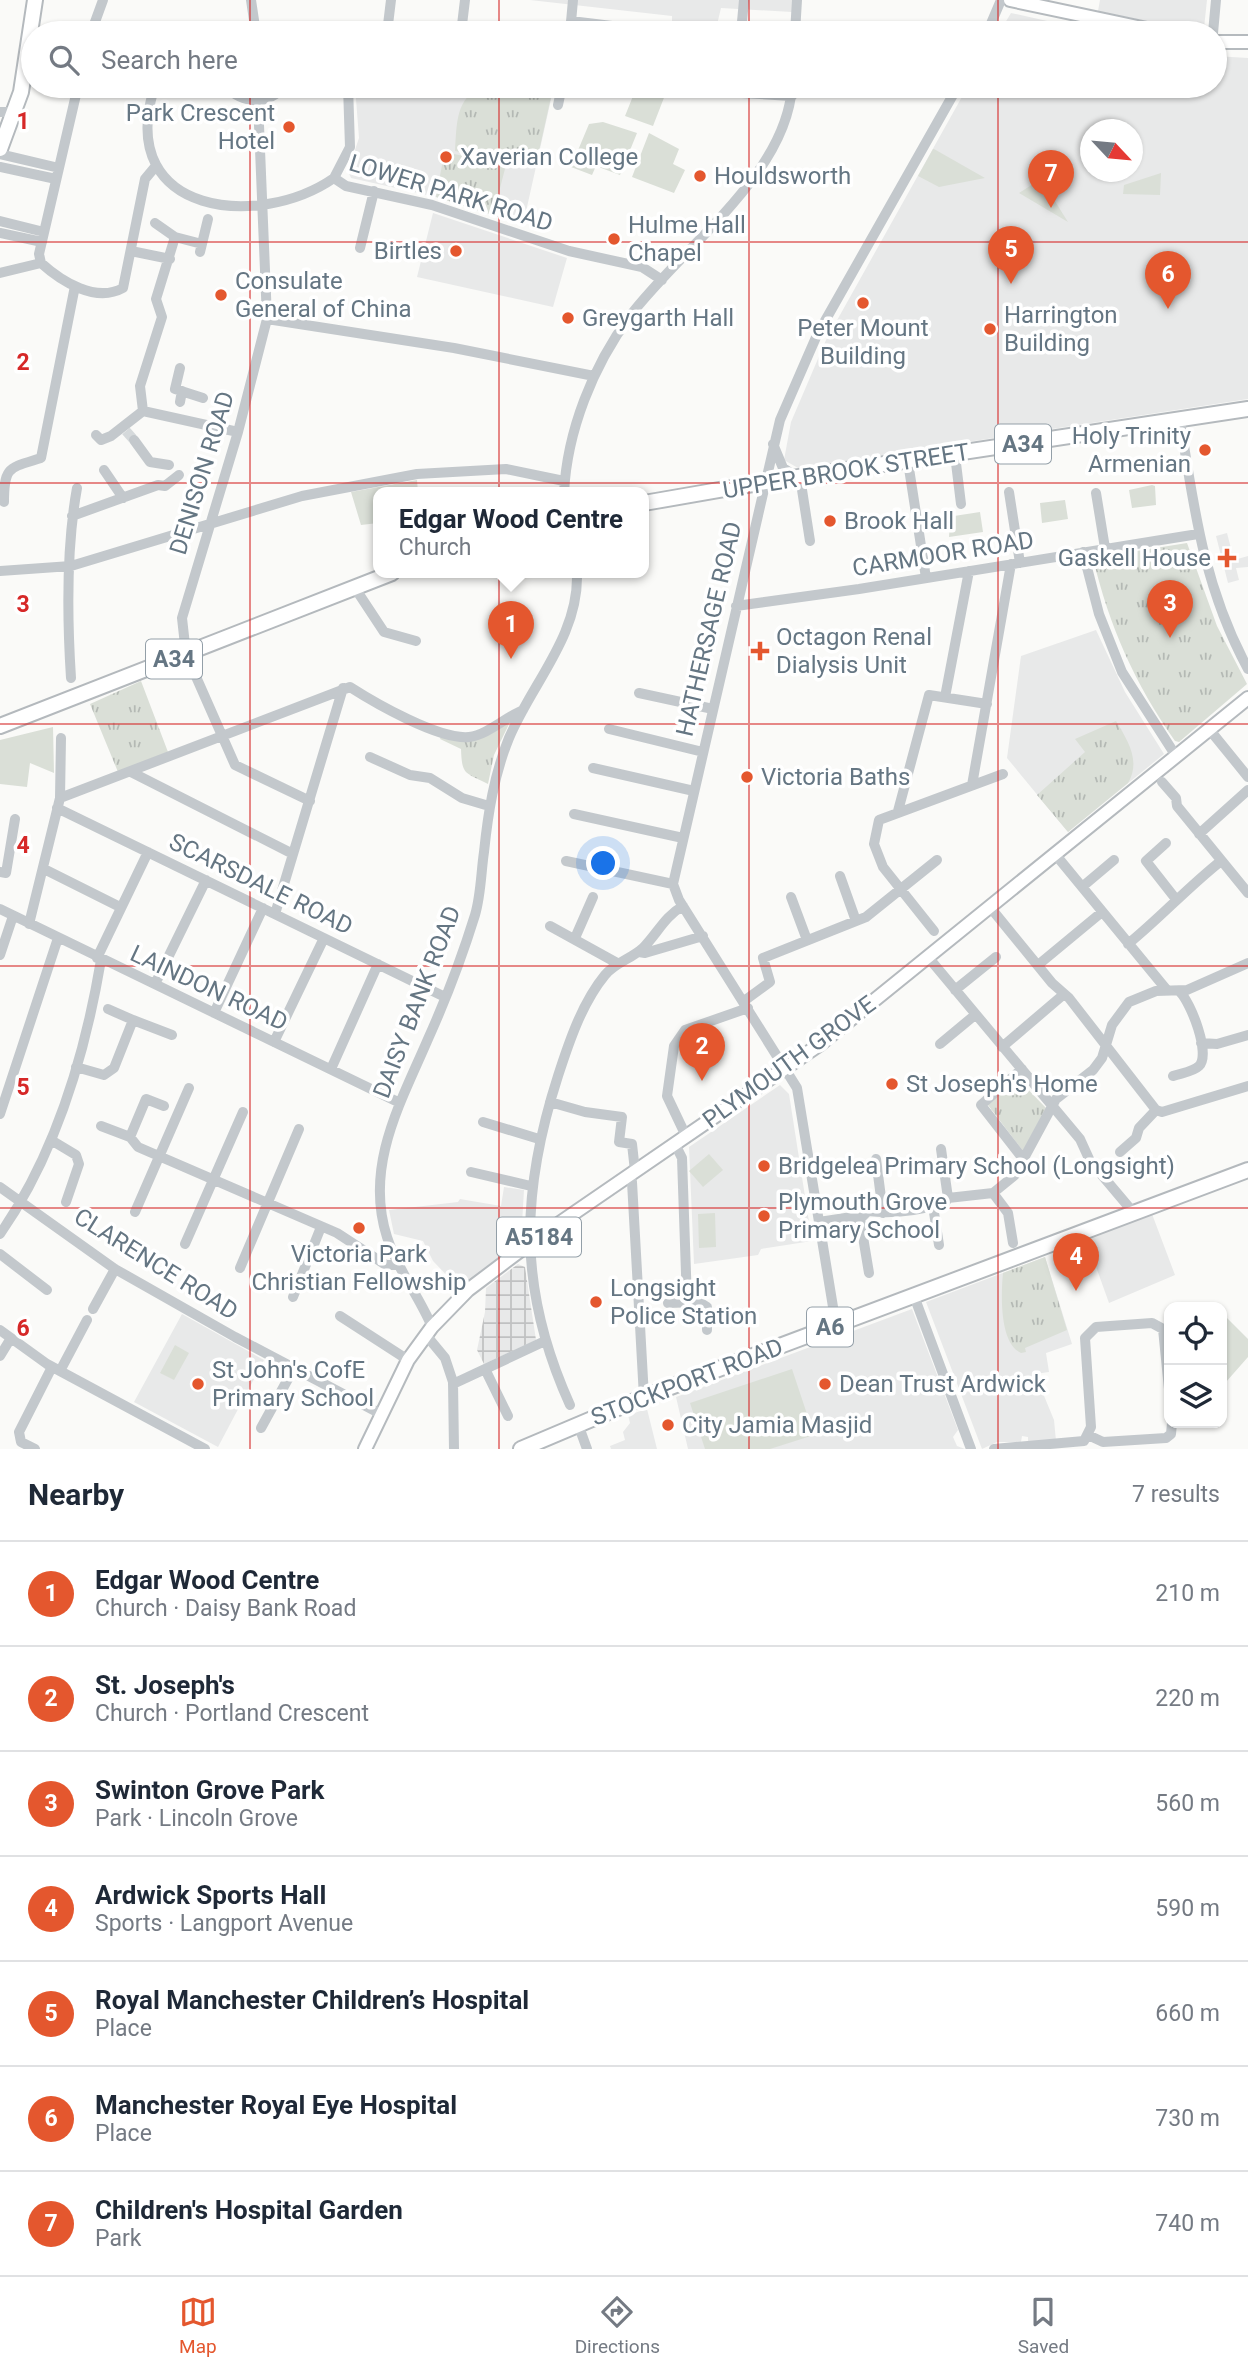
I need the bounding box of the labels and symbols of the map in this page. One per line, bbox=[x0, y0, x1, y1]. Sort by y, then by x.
place label: Park Crescent Hotel bbox=[126, 99, 275, 155]
text: 1 bbox=[16, 108, 30, 135]
marker: Park Crescent Hotel bbox=[281, 119, 297, 135]
north arrow bbox=[1080, 119, 1143, 182]
place label: Xaverian College bbox=[460, 143, 638, 171]
street label: LOWER PARK ROAD bbox=[346, 149, 556, 237]
marker: Xaverian College bbox=[438, 149, 454, 165]
pin: 7 bbox=[1028, 150, 1074, 208]
place label: Houldsworth bbox=[714, 162, 851, 190]
marker: Houldsworth bbox=[692, 168, 708, 184]
place label: Hulme Hall Chapel bbox=[628, 211, 746, 267]
pin: 5 bbox=[988, 226, 1034, 284]
marker: Hulme Hall Chapel bbox=[606, 231, 622, 247]
place label: Birtles bbox=[374, 237, 442, 265]
marker: Birtles bbox=[448, 243, 464, 259]
pin: 6 bbox=[1145, 251, 1191, 309]
place label: Consulate General of China bbox=[235, 267, 412, 323]
marker: Consulate General of China bbox=[213, 287, 229, 303]
marker: Peter Mount Building bbox=[855, 295, 871, 311]
place label: Harrington Building bbox=[1004, 301, 1118, 357]
place label: Greygarth Hall bbox=[582, 304, 734, 332]
marker: Greygarth Hall bbox=[560, 310, 576, 326]
place label: Peter Mount Building bbox=[797, 314, 929, 370]
marker: Harrington Building bbox=[982, 321, 998, 337]
text: 2 bbox=[16, 349, 30, 376]
street label: DENISON ROAD bbox=[164, 388, 240, 558]
place label: Holy Trinity Armenian bbox=[1072, 422, 1192, 478]
road number: A34 bbox=[995, 424, 1051, 464]
street label: UPPER BROOK STREET bbox=[721, 438, 971, 504]
marker: Holy Trinity Armenian bbox=[1197, 442, 1213, 458]
place label: Brook Hall bbox=[844, 507, 954, 535]
marker: Brook Hall bbox=[822, 513, 838, 529]
street label: HATHERSAGE ROAD bbox=[671, 519, 747, 739]
street label: CARMOOR ROAD bbox=[850, 526, 1036, 582]
place label: Gaskell House bbox=[1058, 544, 1211, 572]
marker: Gaskell House bbox=[1217, 548, 1237, 568]
pin: 3 bbox=[1147, 580, 1193, 638]
text: 3 bbox=[16, 591, 30, 618]
pin: 1 bbox=[488, 601, 534, 659]
place label: Octagon Renal Dialysis Unit bbox=[776, 623, 932, 679]
road number: A34 bbox=[146, 639, 202, 678]
marker: Octagon Renal Dialysis Unit bbox=[750, 641, 770, 661]
place label: Victoria Baths bbox=[761, 763, 910, 791]
marker: Victoria Baths bbox=[739, 769, 755, 785]
street label: SCARSDALE ROAD bbox=[165, 827, 357, 941]
text: 4 bbox=[16, 832, 30, 859]
your location bbox=[586, 846, 620, 880]
street label: DAISY BANK ROAD bbox=[367, 902, 467, 1102]
street label: LAINDON ROAD bbox=[126, 939, 292, 1037]
street label: PLYMOUTH GROVE bbox=[697, 990, 881, 1134]
pin: 2 bbox=[679, 1023, 725, 1081]
place label: St Joseph's Home bbox=[906, 1070, 1098, 1098]
text: 5 bbox=[16, 1074, 30, 1101]
marker: St Joseph's Home bbox=[884, 1076, 900, 1092]
place label: Bridgelea Primary School (Longsight) bbox=[778, 1152, 1175, 1180]
marker: Bridgelea Primary School (Longsight) bbox=[756, 1158, 772, 1174]
place label: Plymouth Grove Primary School bbox=[778, 1188, 947, 1244]
street label: CLARENCE ROAD bbox=[69, 1202, 243, 1326]
marker: Plymouth Grove Primary School bbox=[756, 1208, 772, 1224]
road number: A5184 bbox=[497, 1218, 581, 1256]
marker: Victoria Park Christian Fellowship bbox=[351, 1220, 367, 1236]
pin: 4 bbox=[1053, 1233, 1099, 1291]
place label: Victoria Park Christian Fellowship bbox=[251, 1240, 467, 1296]
place label: Longsight Police Station bbox=[610, 1274, 757, 1330]
marker: Longsight Police Station bbox=[588, 1294, 604, 1310]
road number: A6 bbox=[807, 1308, 853, 1346]
text: 6 bbox=[16, 1315, 30, 1342]
street label: STOCKPORT ROAD bbox=[587, 1333, 787, 1431]
place label: St John's CofE Primary School bbox=[212, 1356, 374, 1412]
place label: Dean Trust Ardwick bbox=[839, 1370, 1047, 1398]
marker: St John's CofE Primary School bbox=[190, 1376, 206, 1392]
marker: Dean Trust Ardwick bbox=[817, 1376, 833, 1392]
place label: City Jamia Masjid bbox=[682, 1411, 872, 1439]
marker: City Jamia Masjid bbox=[660, 1417, 676, 1433]

